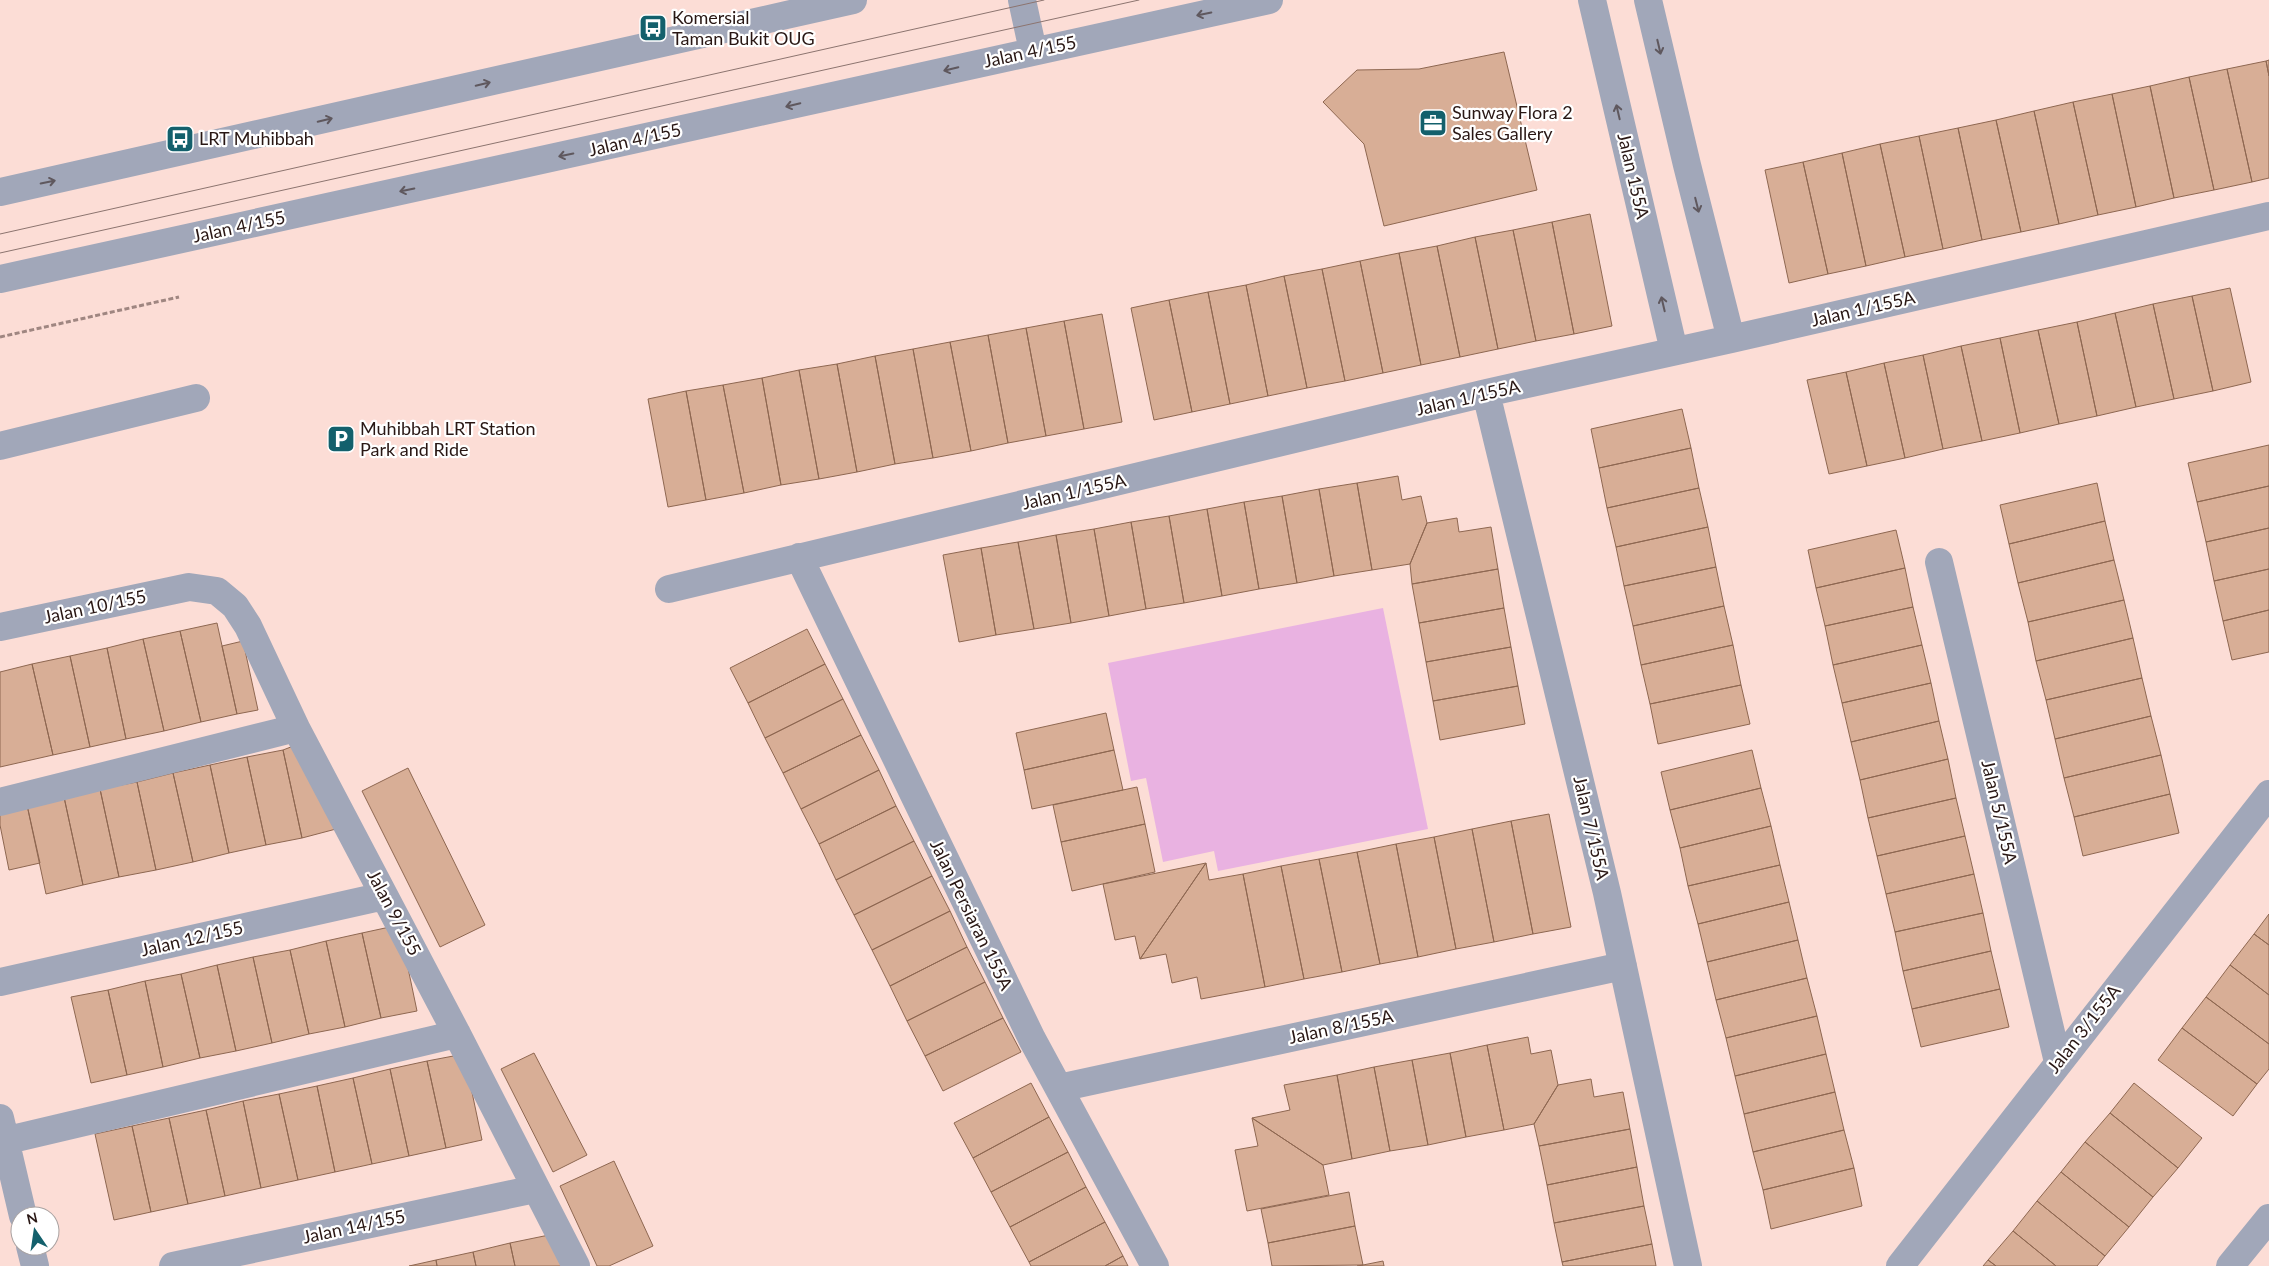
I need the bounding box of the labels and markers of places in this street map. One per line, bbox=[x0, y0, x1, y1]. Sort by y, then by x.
place label: Komersial Taman Bukit OUG bbox=[672, 6, 815, 49]
bus stop icon: Komersial Taman Bukit OUG bbox=[638, 13, 668, 43]
place label: Sunway Flora 2 Sales Gallery bbox=[1452, 101, 1573, 144]
office icon: Sunway Flora 2 Sales Gallery bbox=[1418, 108, 1448, 138]
bus stop icon: LRT Muhibbah bbox=[165, 124, 195, 154]
place label: LRT Muhibbah bbox=[199, 127, 314, 149]
place label: Muhibbah LRT Station Park and Ride bbox=[360, 417, 535, 460]
parking icon: Muhibbah LRT Station Park and Ride bbox=[326, 424, 356, 454]

